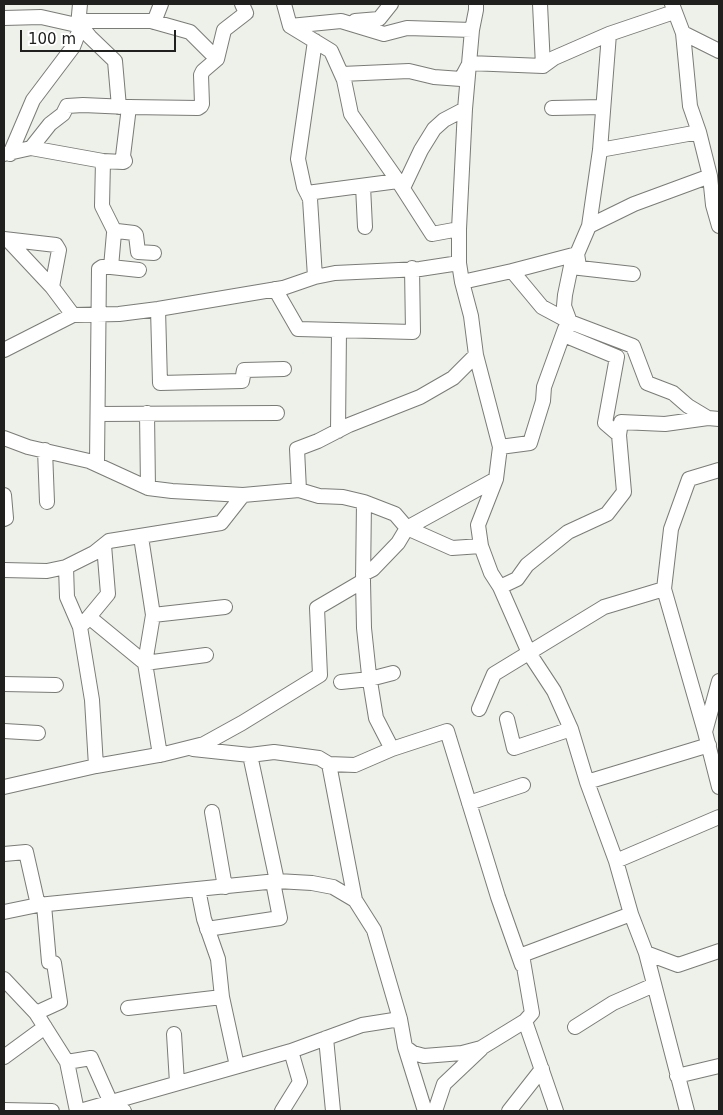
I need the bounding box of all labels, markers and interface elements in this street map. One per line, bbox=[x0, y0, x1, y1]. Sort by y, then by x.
scale bar bbox=[22, 20, 179, 52]
text: 100 m bbox=[28, 30, 76, 48]

